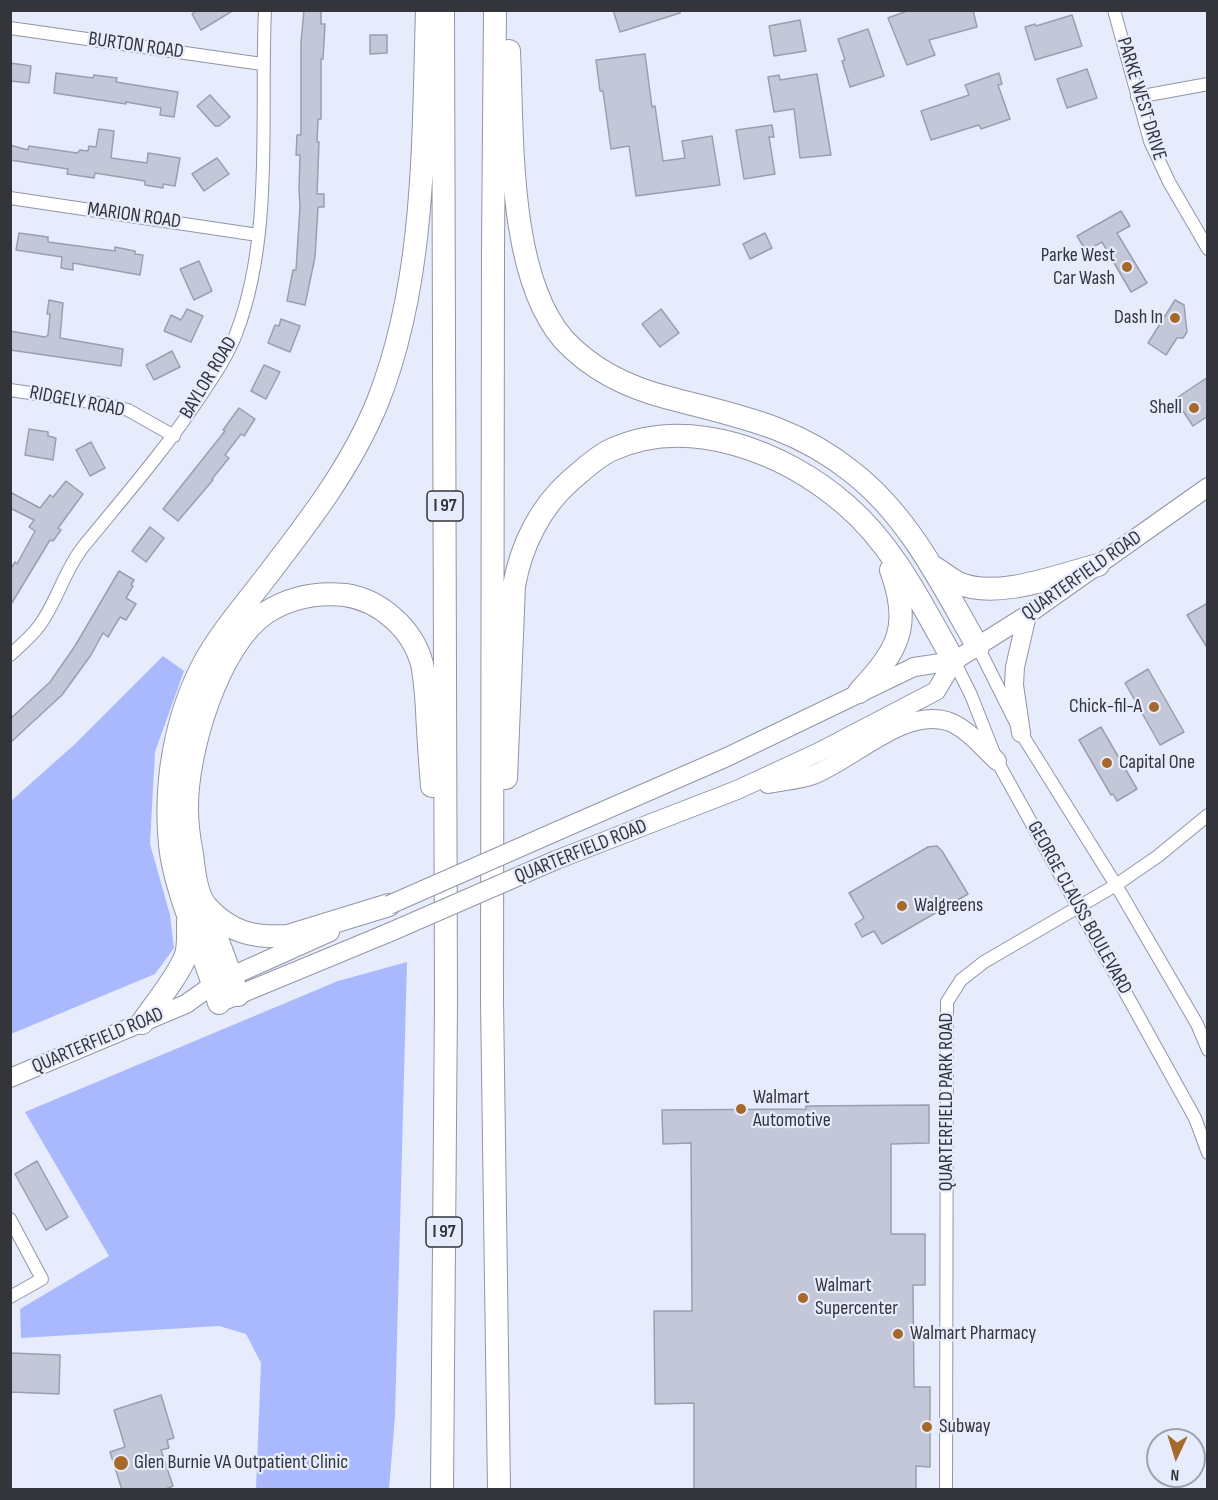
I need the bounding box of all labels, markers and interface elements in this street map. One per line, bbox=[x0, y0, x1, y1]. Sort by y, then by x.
street label: BURTON ROAD bbox=[87, 27, 185, 65]
street label: PARKE WEST DRIVE bbox=[1111, 35, 1171, 163]
street label: MARION ROAD bbox=[86, 198, 182, 234]
place label: Parke West Car Wash bbox=[1041, 244, 1115, 291]
marker: Parke West Car Wash bbox=[1120, 260, 1134, 274]
place label: Dash In bbox=[1114, 306, 1163, 330]
marker: Dash In bbox=[1168, 311, 1182, 325]
street label: BAYLOR ROAD bbox=[175, 333, 243, 423]
street label: RIDGELY ROAD bbox=[27, 381, 127, 423]
place label: Shell bbox=[1149, 396, 1182, 420]
marker: Shell bbox=[1187, 401, 1201, 415]
road number: I 97 bbox=[427, 491, 463, 521]
street label: QUARTERFIELD ROAD bbox=[1018, 526, 1146, 626]
place label: Chick-fil-A bbox=[1069, 695, 1142, 719]
marker: Chick-fil-A bbox=[1147, 700, 1161, 714]
place label: Capital One bbox=[1119, 751, 1195, 775]
marker: Capital One bbox=[1100, 756, 1114, 770]
street label: QUARTERFIELD ROAD bbox=[511, 815, 651, 889]
street label: GEORGE CLAUSS BOULEVARD bbox=[1021, 817, 1137, 999]
place label: Walgreens bbox=[914, 894, 983, 918]
marker: Walgreens bbox=[895, 899, 909, 913]
street label: QUARTERFIELD ROAD bbox=[29, 1002, 167, 1080]
street label: QUARTERFIELD PARK ROAD bbox=[935, 1013, 959, 1191]
place label: Walmart Automotive bbox=[753, 1086, 831, 1133]
marker: Walmart Automotive bbox=[734, 1102, 748, 1116]
road number: I 97 bbox=[426, 1217, 462, 1247]
place label: Walmart Supercenter bbox=[815, 1274, 898, 1321]
marker: Walmart Supercenter bbox=[796, 1291, 810, 1305]
place label: Walmart Pharmacy bbox=[910, 1322, 1036, 1346]
marker: Walmart Pharmacy bbox=[891, 1327, 905, 1341]
place label: Subway bbox=[939, 1415, 990, 1439]
marker: Subway bbox=[920, 1420, 934, 1434]
north arrow bbox=[1146, 1428, 1206, 1488]
place label: Glen Burnie VA Outpatient Clinic bbox=[134, 1451, 348, 1475]
marker: Glen Burnie VA Outpatient Clinic bbox=[112, 1454, 130, 1472]
text: N bbox=[1170, 1465, 1180, 1484]

